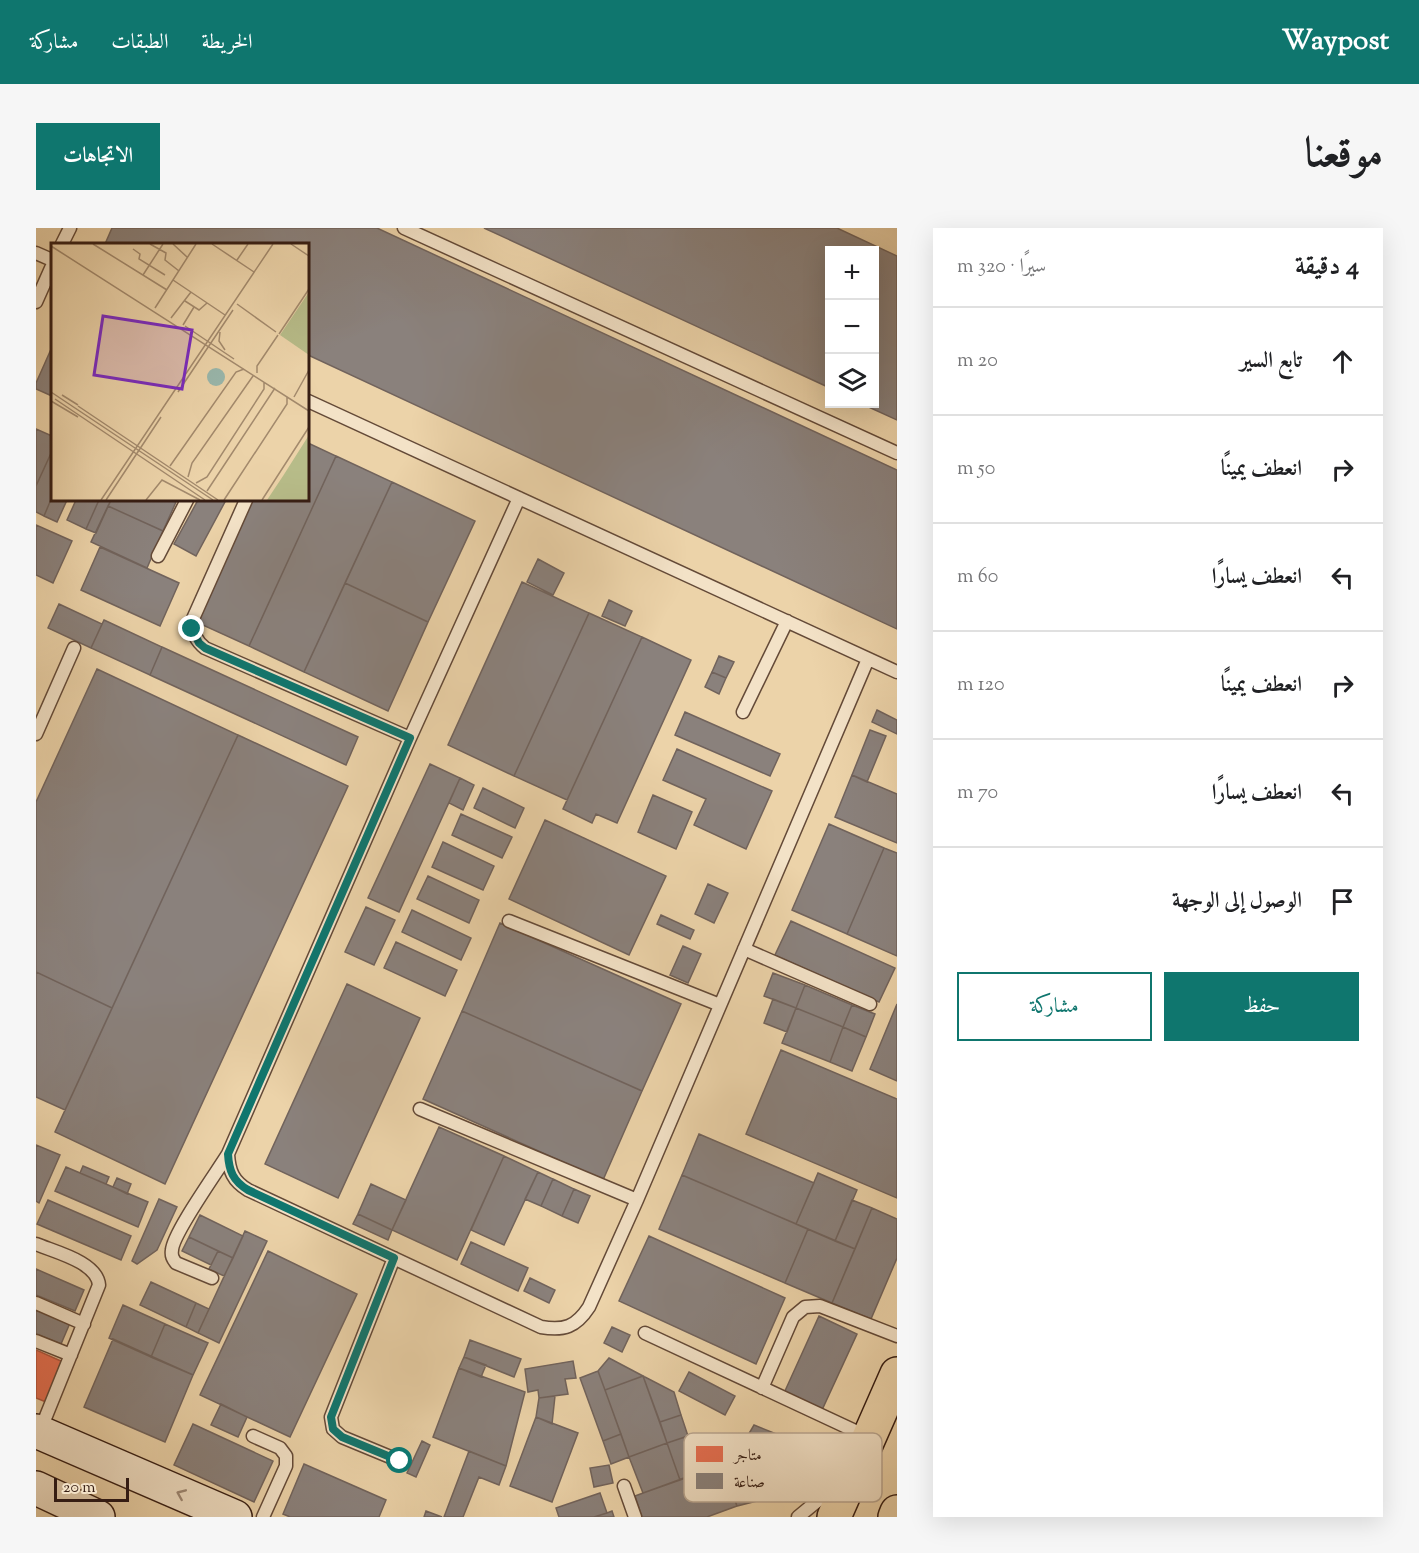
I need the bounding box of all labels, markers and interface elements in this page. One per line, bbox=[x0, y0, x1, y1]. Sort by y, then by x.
text: Waypost bbox=[1282, 22, 1389, 62]
text: مشاركة bbox=[30, 28, 78, 58]
text: الطبقات bbox=[111, 28, 168, 58]
text: الخريطة bbox=[201, 28, 253, 58]
button: الاتجاهات bbox=[36, 123, 160, 190]
text: موقعنا bbox=[1305, 126, 1383, 186]
inset map bbox=[51, 243, 309, 501]
map controls bbox=[825, 246, 879, 408]
button: + bbox=[825, 246, 879, 300]
text: 4 دقيقة bbox=[1295, 249, 1359, 286]
text: سيرًا · 320 m bbox=[957, 253, 1046, 282]
button: − bbox=[825, 300, 879, 354]
icon: ahead bbox=[1326, 345, 1359, 378]
text: تابع السير bbox=[1240, 346, 1302, 378]
text: 20 m bbox=[957, 347, 998, 376]
button: layers bbox=[825, 354, 879, 408]
icon: right bbox=[1326, 453, 1359, 486]
text: انعطف يمينًا bbox=[1221, 454, 1302, 486]
text: 50 m bbox=[957, 455, 995, 484]
icon: left bbox=[1326, 561, 1359, 594]
text: انعطف يسارًا bbox=[1212, 562, 1302, 594]
text: 60 m bbox=[957, 563, 998, 592]
route end bbox=[178, 615, 204, 641]
icon: right bbox=[1326, 669, 1359, 702]
text: انعطف يمينًا bbox=[1221, 670, 1302, 702]
text: 120 m bbox=[957, 671, 1005, 700]
icon: left bbox=[1326, 777, 1359, 810]
text: انعطف يسارًا bbox=[1212, 778, 1302, 810]
text: 70 m bbox=[957, 779, 998, 808]
icon: arrive bbox=[1326, 885, 1359, 918]
text: الوصول إلى الوجهة bbox=[1172, 886, 1302, 918]
button: مشاركة bbox=[957, 972, 1152, 1041]
button: حفظ bbox=[1164, 972, 1359, 1041]
legend bbox=[684, 1433, 882, 1502]
text: متاجر bbox=[732, 1445, 762, 1468]
route start bbox=[386, 1447, 412, 1473]
text: صناعة bbox=[734, 1472, 765, 1495]
scale bar bbox=[54, 1475, 129, 1502]
text: 20 m bbox=[63, 1477, 96, 1500]
one-way arrow bbox=[176, 1489, 187, 1501]

